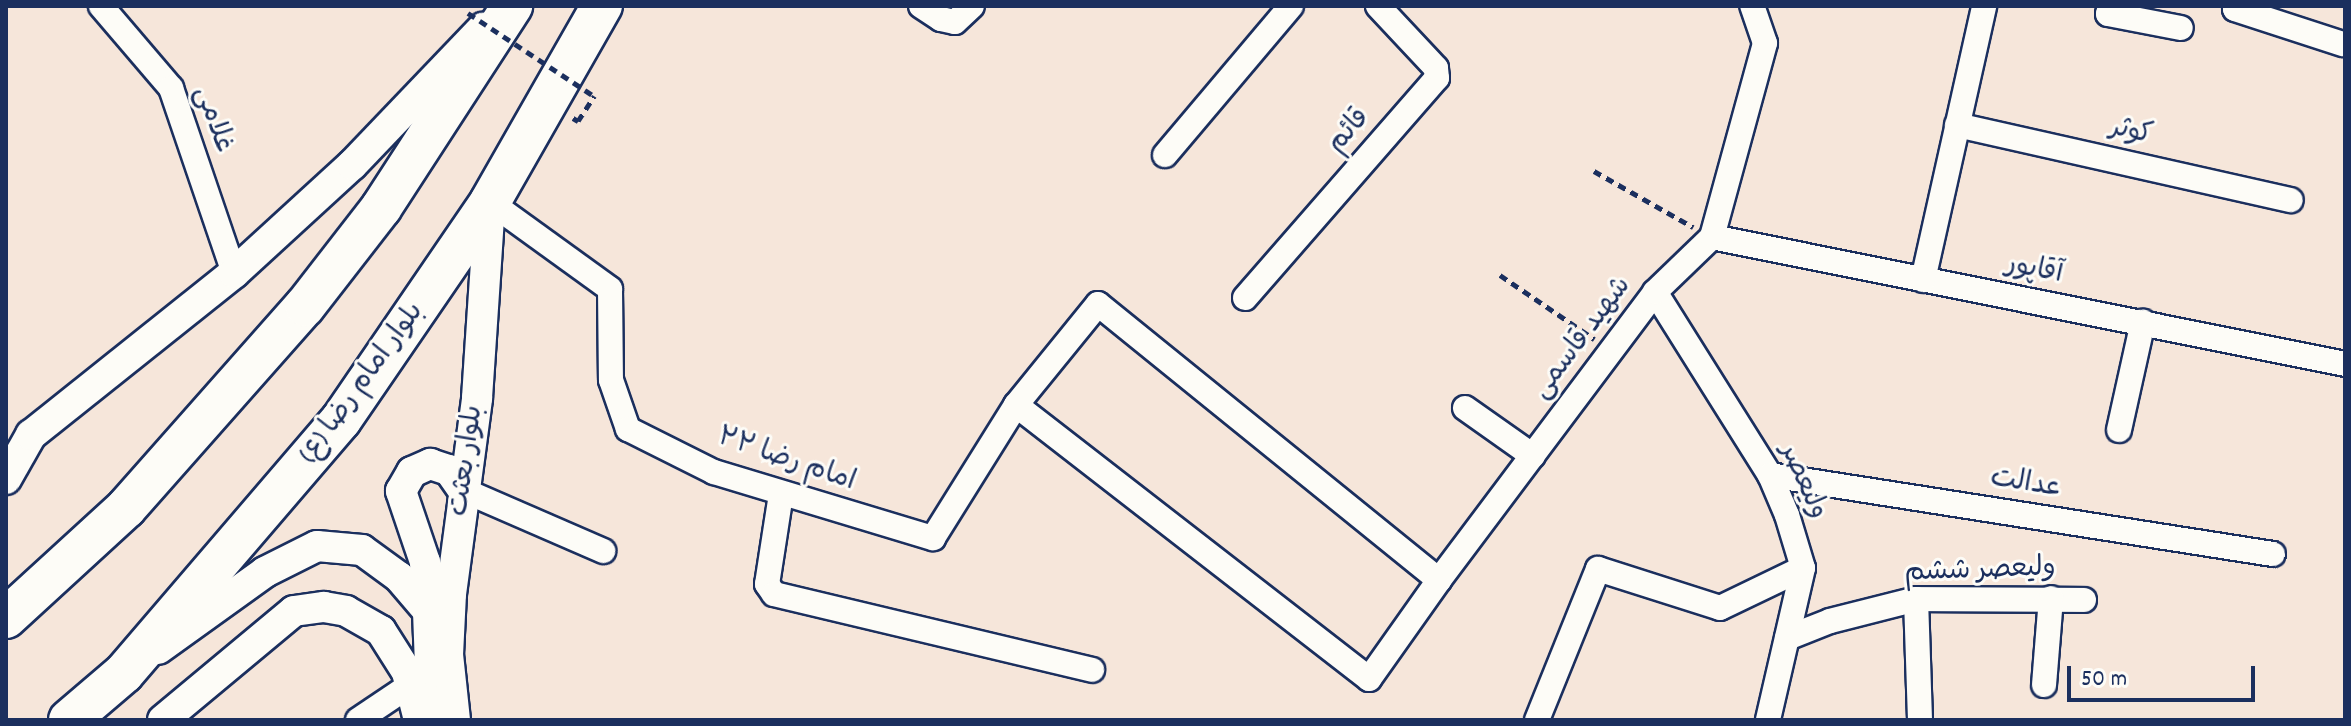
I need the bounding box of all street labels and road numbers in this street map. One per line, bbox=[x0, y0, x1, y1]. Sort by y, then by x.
street label: غلامی bbox=[185, 82, 239, 158]
street label: قائم bbox=[1321, 103, 1379, 161]
street label: کوثر bbox=[2106, 112, 2156, 154]
street label: آقاپور bbox=[2003, 249, 2065, 293]
street label: شهید قاسمی bbox=[1526, 271, 1640, 407]
street label: بلوار امام رضا (ع) bbox=[293, 297, 433, 471]
street label: بلوار بعثت bbox=[444, 403, 492, 519]
street label: امام رضا ۲۲ bbox=[712, 422, 860, 500]
street label: ولیعصر bbox=[1771, 439, 1833, 525]
street label: عدالت bbox=[1988, 463, 2064, 507]
street label: ولیعصر ششم bbox=[1904, 553, 2056, 591]

